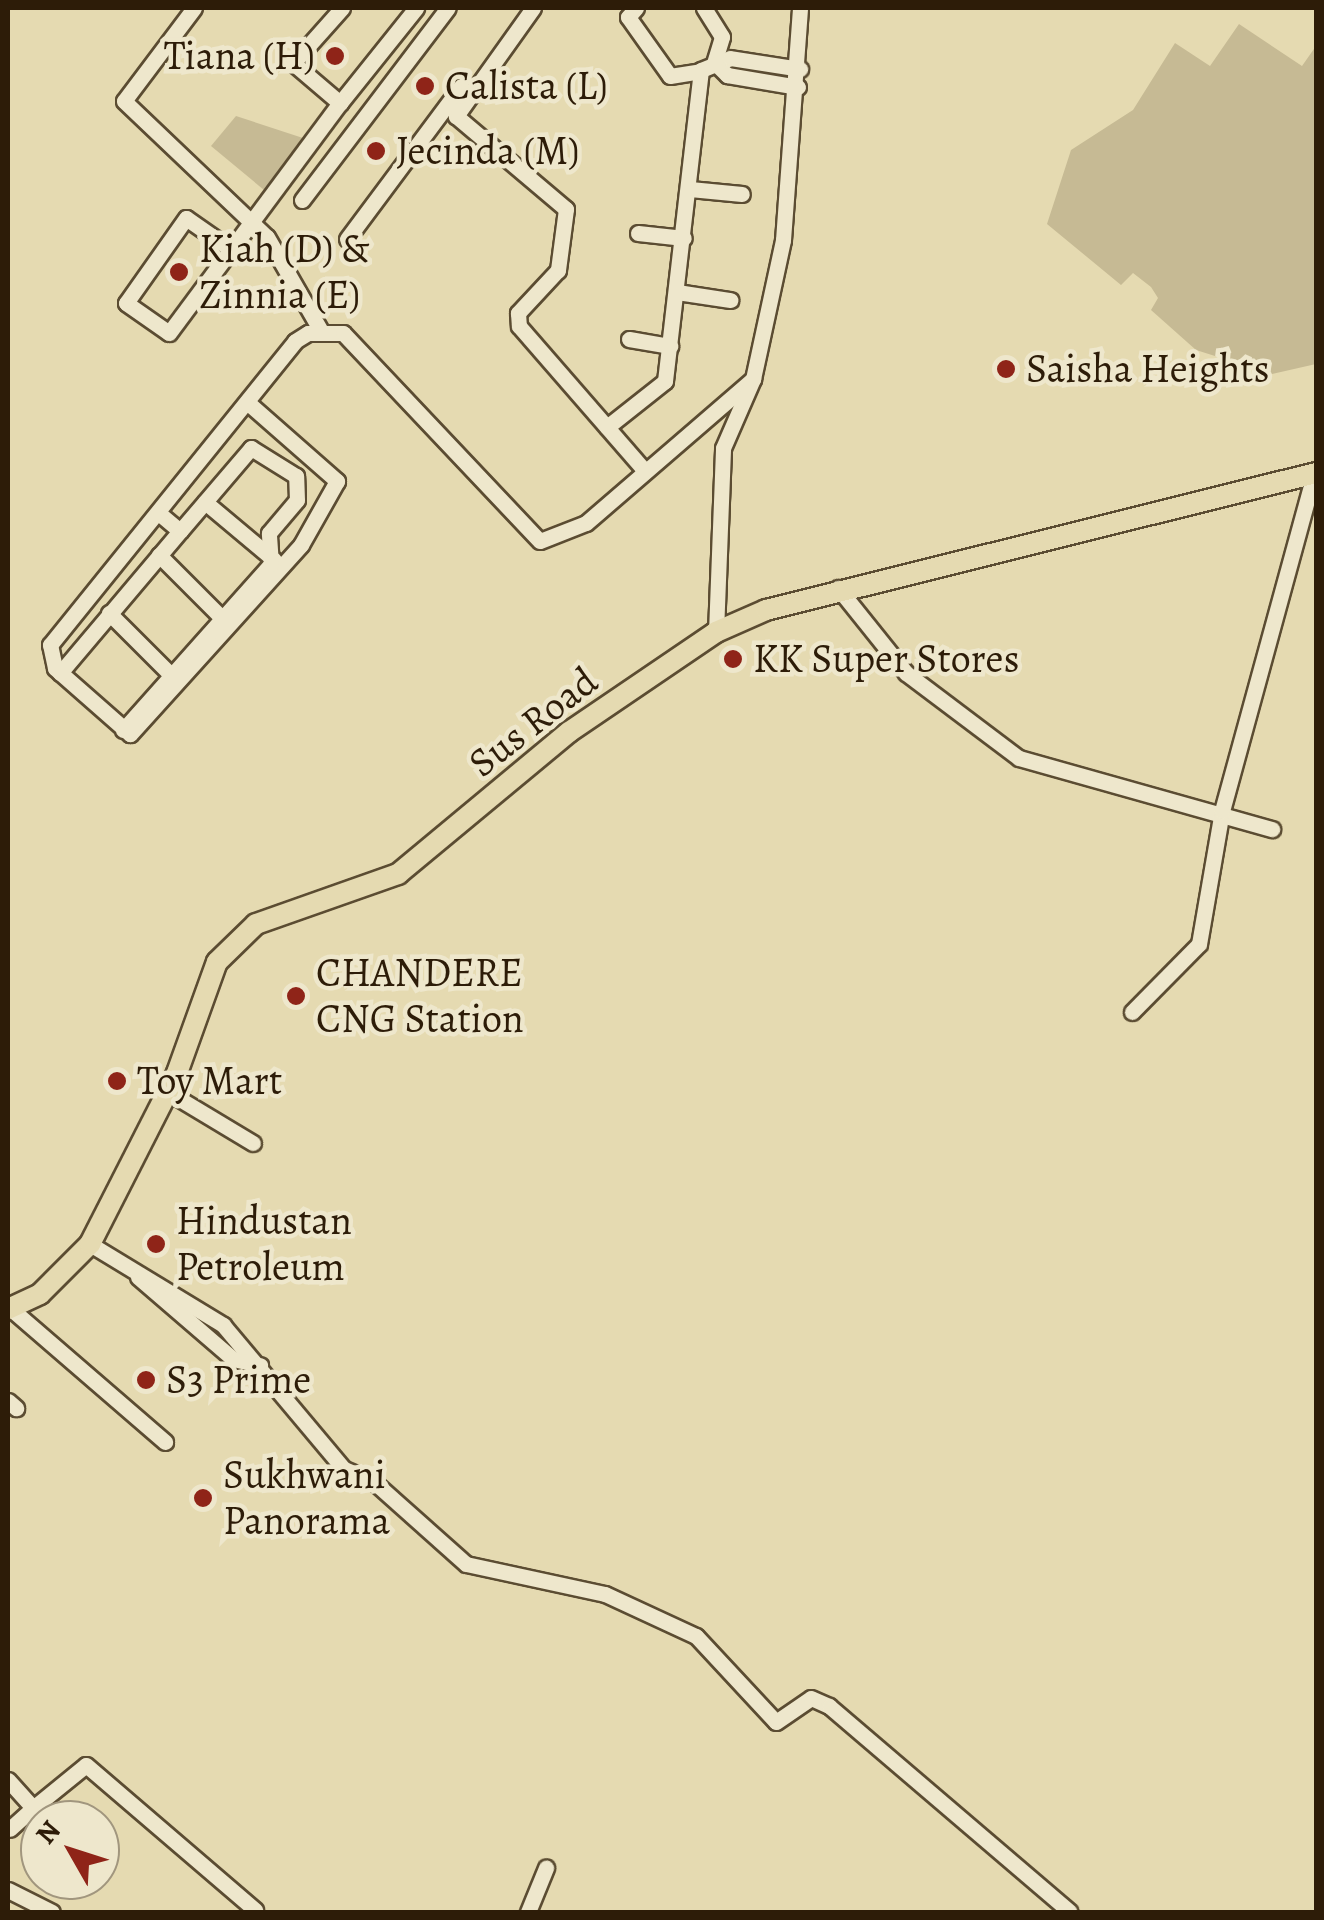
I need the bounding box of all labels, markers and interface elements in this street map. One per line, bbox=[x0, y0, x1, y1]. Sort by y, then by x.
place label: Tiana (H) bbox=[164, 32, 315, 80]
marker: Tiana (H) bbox=[324, 45, 346, 67]
place label: Calista (L) bbox=[445, 62, 608, 110]
marker: Calista (L) bbox=[414, 75, 436, 97]
place label: Jecinda (M) bbox=[396, 127, 579, 175]
marker: Jecinda (M) bbox=[365, 140, 387, 162]
place label: Kiah (D) & Zinnia (E) bbox=[199, 225, 369, 319]
marker: Kiah (D) & Zinnia (E) bbox=[168, 261, 190, 283]
place label: Saisha Heights bbox=[1026, 345, 1270, 393]
marker: Saisha Heights bbox=[995, 358, 1017, 380]
place label: KK Super Stores bbox=[753, 635, 1020, 683]
marker: KK Super Stores bbox=[722, 648, 744, 670]
street label: Sus Road bbox=[459, 657, 607, 787]
place label: CHANDERE CNG Station bbox=[316, 949, 524, 1043]
marker: CHANDERE CNG Station bbox=[285, 985, 307, 1007]
place label: Toy Mart bbox=[137, 1057, 282, 1105]
marker: Toy Mart bbox=[106, 1070, 128, 1092]
place label: Hindustan Petroleum bbox=[176, 1197, 352, 1291]
marker: Hindustan Petroleum bbox=[145, 1233, 167, 1255]
place label: S3 Prime bbox=[166, 1356, 311, 1404]
marker: S3 Prime bbox=[135, 1369, 157, 1391]
place label: Sukhwani Panorama bbox=[223, 1451, 390, 1545]
marker: Sukhwani Panorama bbox=[192, 1487, 214, 1509]
north arrow bbox=[20, 1800, 120, 1900]
text: N bbox=[27, 1813, 69, 1852]

